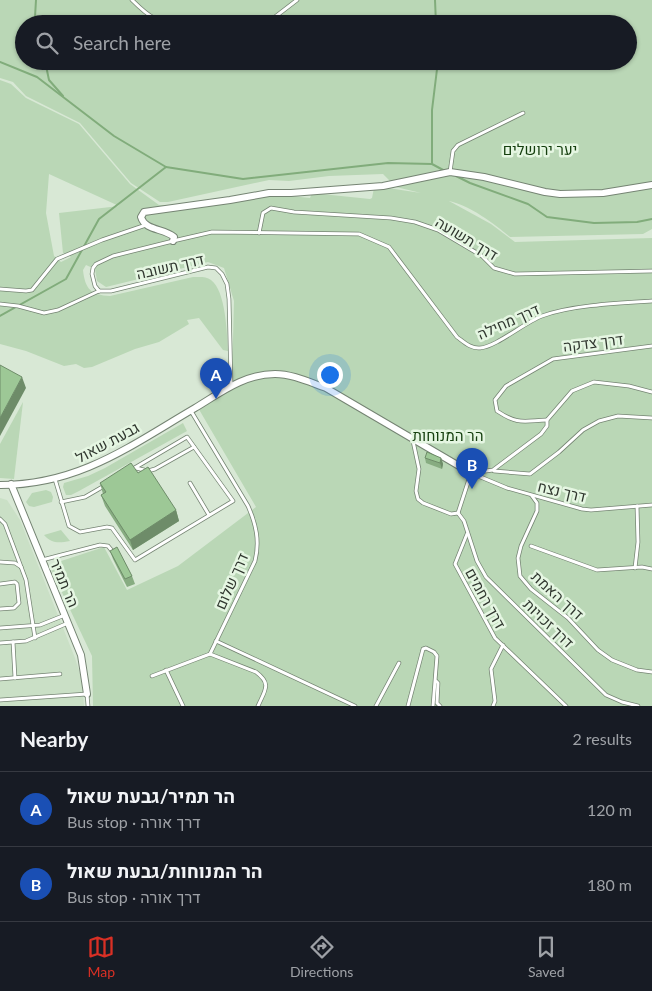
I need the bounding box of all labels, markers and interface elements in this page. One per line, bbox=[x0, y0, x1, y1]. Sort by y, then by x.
search box bbox=[15, 15, 637, 70]
icon: search bbox=[33, 29, 61, 57]
text: Search here bbox=[73, 31, 171, 54]
park label: יער ירושלים bbox=[503, 140, 577, 158]
street label: דרך תשועה bbox=[433, 212, 502, 264]
street label: דרך תשובה bbox=[134, 249, 206, 283]
street label: דרך מחילה bbox=[474, 299, 542, 343]
street label: דרך צדקה bbox=[562, 329, 624, 355]
pin: A bbox=[200, 358, 232, 399]
your location bbox=[317, 362, 343, 388]
street label: גבעת שאול bbox=[72, 418, 142, 466]
park label: הר המנוחות bbox=[412, 426, 484, 444]
pin: B bbox=[456, 448, 488, 489]
street label: דרך נצח bbox=[536, 477, 588, 505]
street label: דרך שלום bbox=[211, 550, 251, 612]
street label: הר תמיר bbox=[47, 556, 83, 610]
street label: דרך רחמים bbox=[462, 565, 510, 632]
street label: דרך האמת bbox=[528, 567, 588, 623]
street label: דרך זכויות bbox=[520, 595, 578, 651]
text: Nearby bbox=[20, 726, 88, 751]
text: 2 results bbox=[572, 729, 632, 748]
text: הר תמיר/גבעת שאול bbox=[67, 784, 235, 807]
text: A bbox=[30, 800, 42, 819]
text: 120 m bbox=[587, 800, 632, 819]
text: Bus stop · דרך אורה bbox=[67, 812, 201, 831]
text: הר המנוחות/גבעת שאול bbox=[67, 859, 263, 882]
text: B bbox=[31, 875, 41, 894]
text: 180 m bbox=[587, 875, 632, 894]
text: Bus stop · דרך אורה bbox=[67, 887, 201, 906]
tab: Map bbox=[87, 933, 115, 980]
tab: Directions bbox=[290, 933, 353, 980]
tab: Saved bbox=[528, 933, 565, 980]

